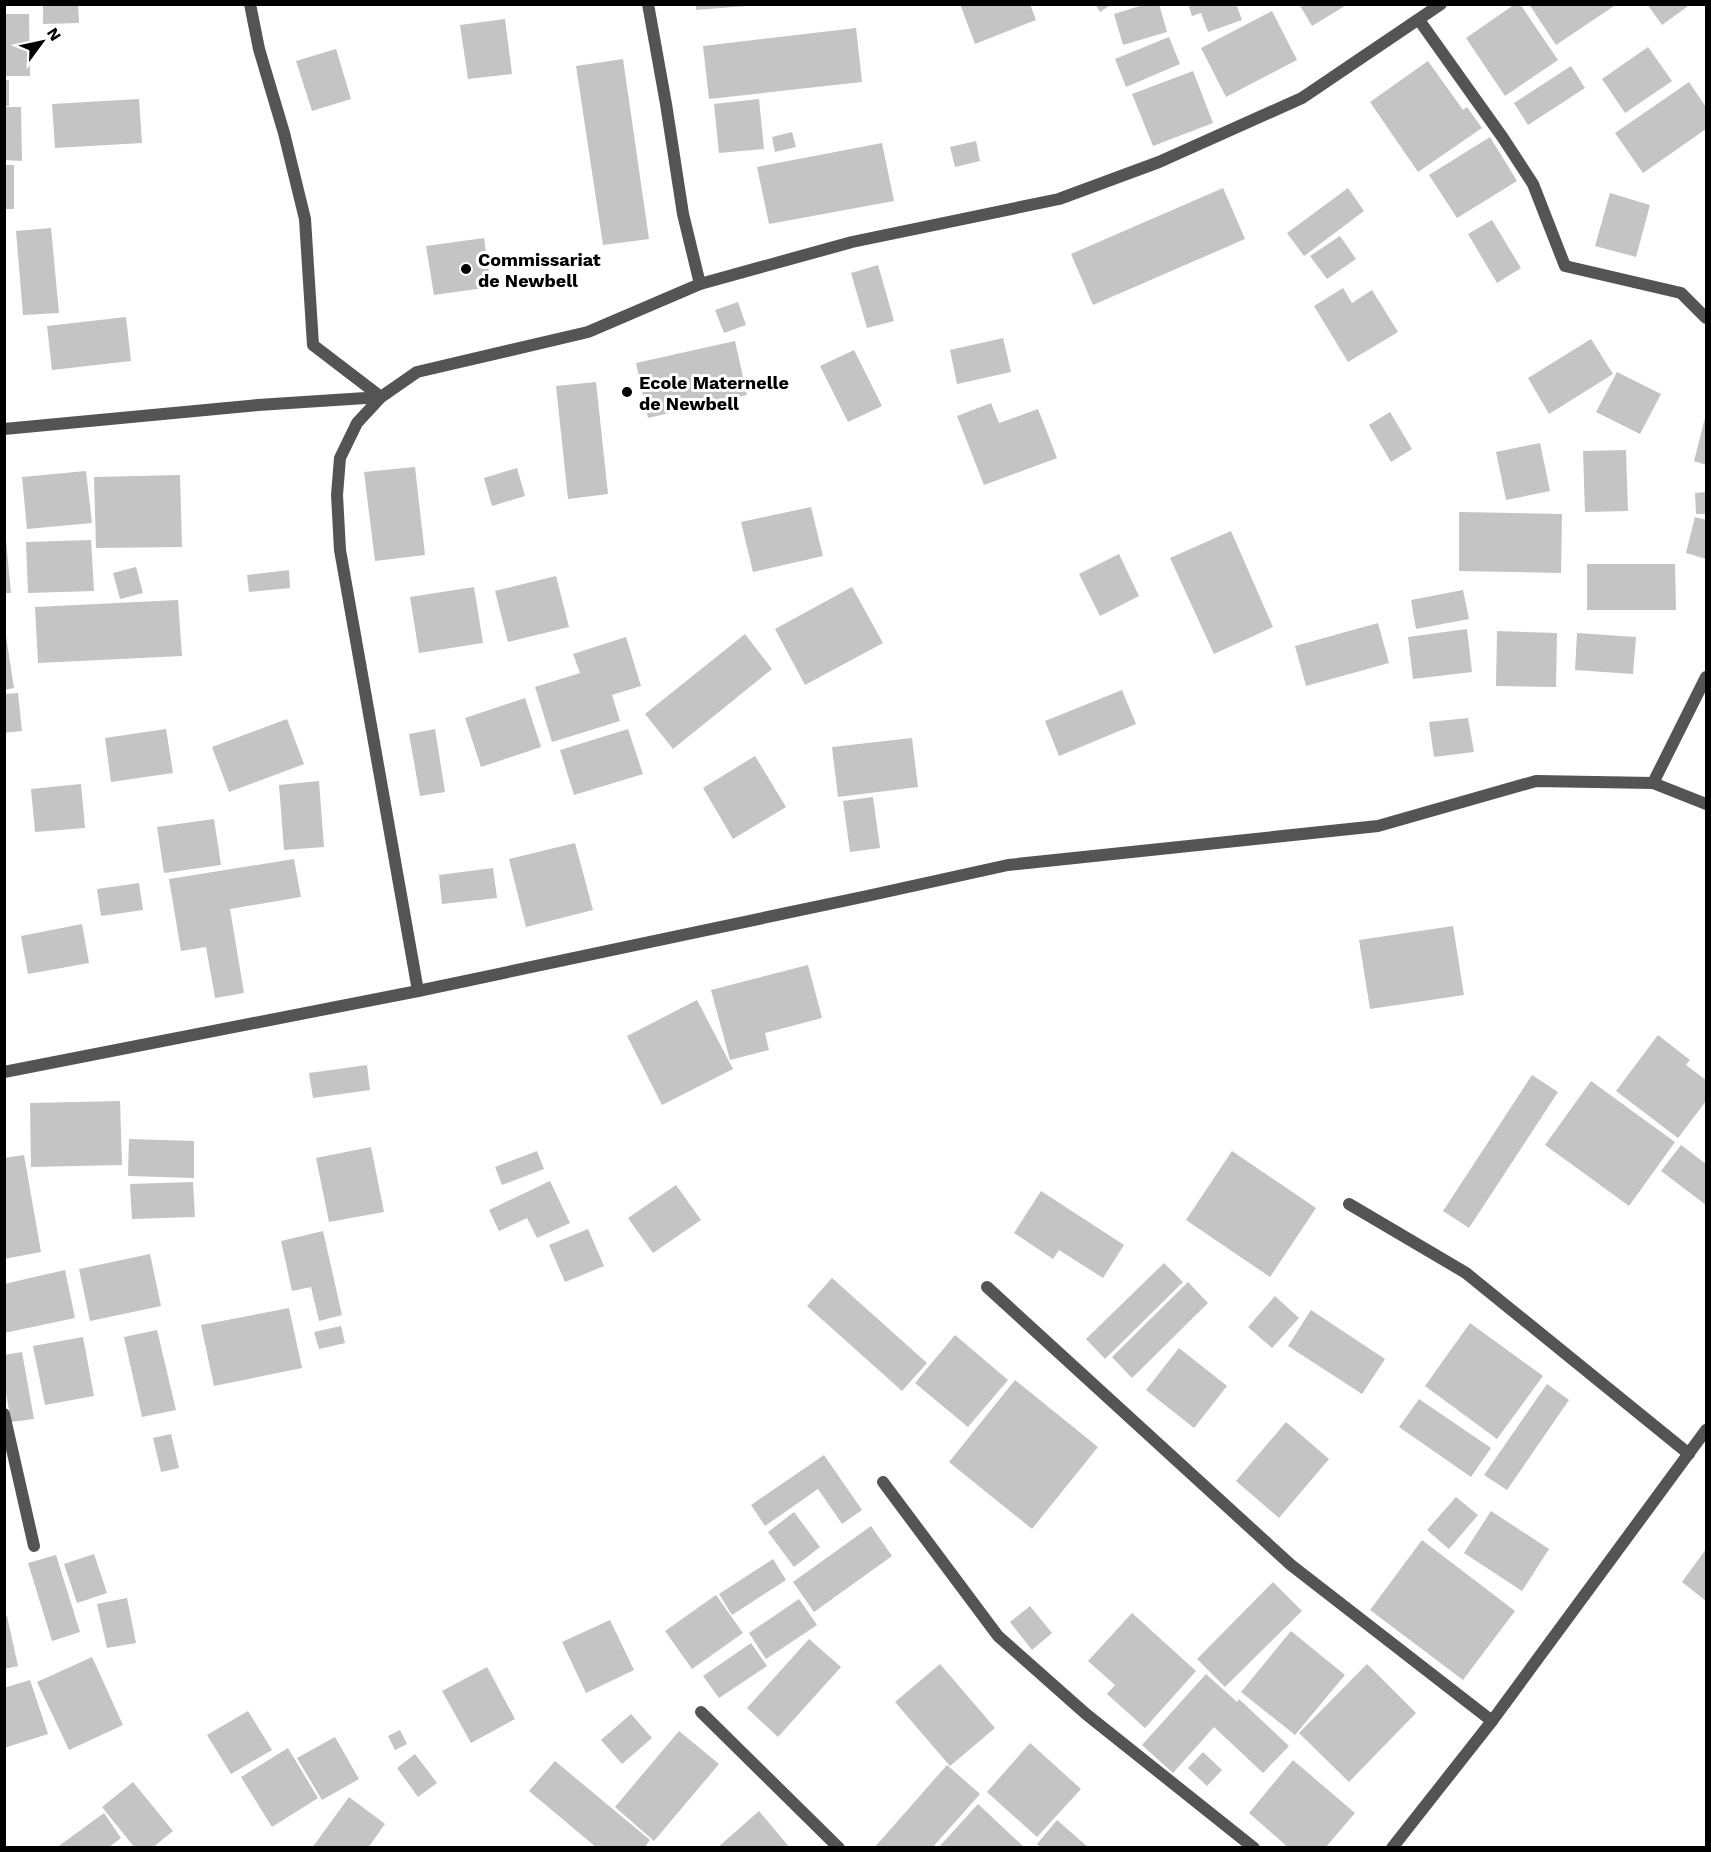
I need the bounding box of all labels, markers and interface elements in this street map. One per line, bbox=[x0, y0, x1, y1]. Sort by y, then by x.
north arrow bbox=[12, 12, 72, 72]
text: N bbox=[43, 24, 65, 44]
place label: Commissariat de Newbell bbox=[478, 249, 601, 291]
marker: Commissariat de Newbell bbox=[459, 262, 473, 276]
place label: Ecole Maternelle de Newbell bbox=[639, 372, 789, 414]
marker: Ecole Maternelle de Newbell bbox=[620, 385, 634, 399]

